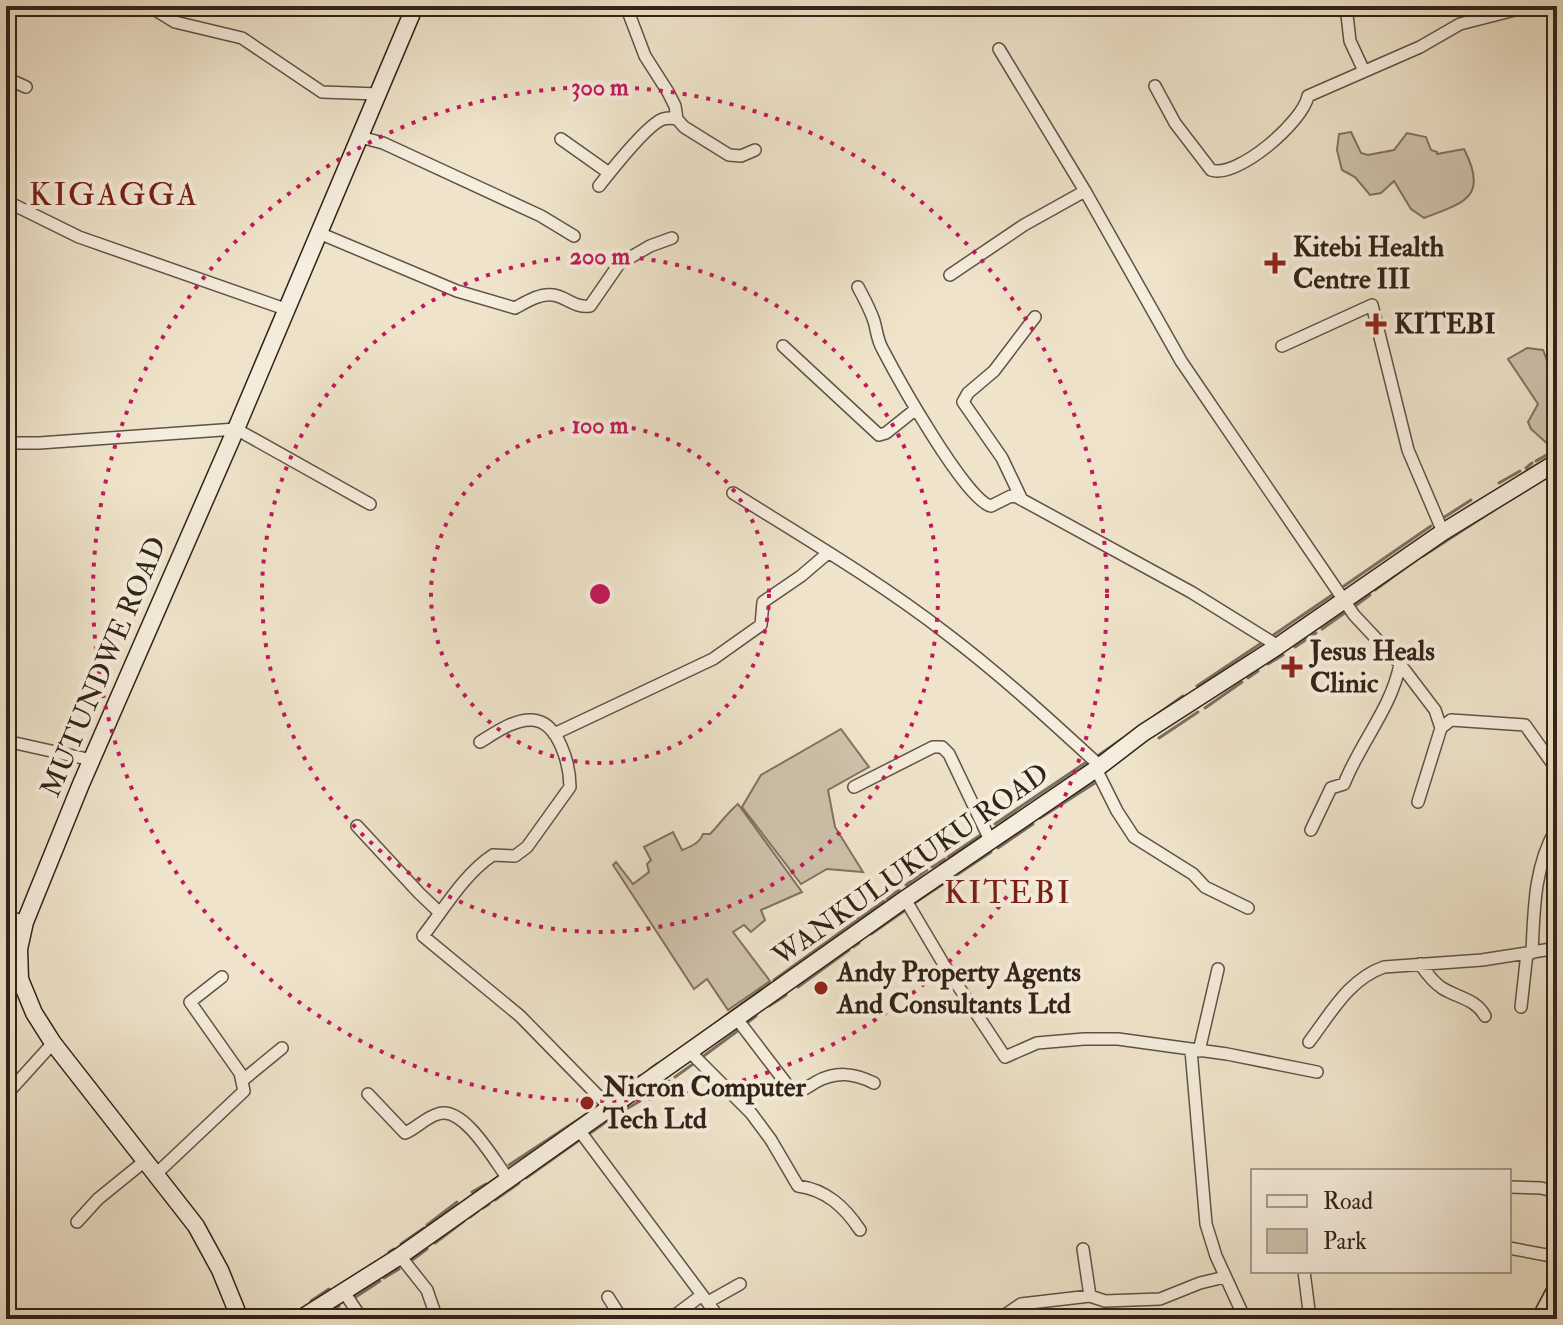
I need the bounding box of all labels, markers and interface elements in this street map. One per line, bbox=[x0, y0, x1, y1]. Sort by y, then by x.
text: 300 m bbox=[571, 72, 629, 103]
district label: KIGAGGA bbox=[29, 175, 199, 215]
place label: Kitebi Health Centre III bbox=[1293, 230, 1445, 297]
text: 200 m bbox=[570, 241, 631, 272]
marker: Kitebi Health Centre III bbox=[1264, 252, 1286, 274]
place label: KITEBI bbox=[1394, 307, 1496, 342]
marker: KITEBI bbox=[1365, 313, 1387, 335]
text: 100 m bbox=[572, 410, 629, 441]
street label: MUTUNDWE ROAD bbox=[33, 532, 175, 802]
centre of rings bbox=[586, 580, 614, 608]
place label: Jesus Heals Clinic bbox=[1308, 634, 1435, 701]
marker: Jesus Heals Clinic bbox=[1281, 656, 1303, 678]
street label: WANKULUKUKU ROAD bbox=[765, 756, 1056, 974]
district label: KITEBI bbox=[944, 873, 1072, 913]
place label: Andy Property Agents And Consultants Ltd bbox=[836, 955, 1081, 1022]
marker: Andy Property Agents And Consultants Ltd bbox=[812, 979, 830, 997]
place label: Nicron Computer Tech Ltd bbox=[602, 1070, 807, 1137]
marker: Nicron Computer Tech Ltd bbox=[578, 1094, 596, 1112]
legend bbox=[1251, 1169, 1511, 1273]
text: Road bbox=[1323, 1186, 1373, 1217]
text: Park bbox=[1323, 1226, 1367, 1257]

